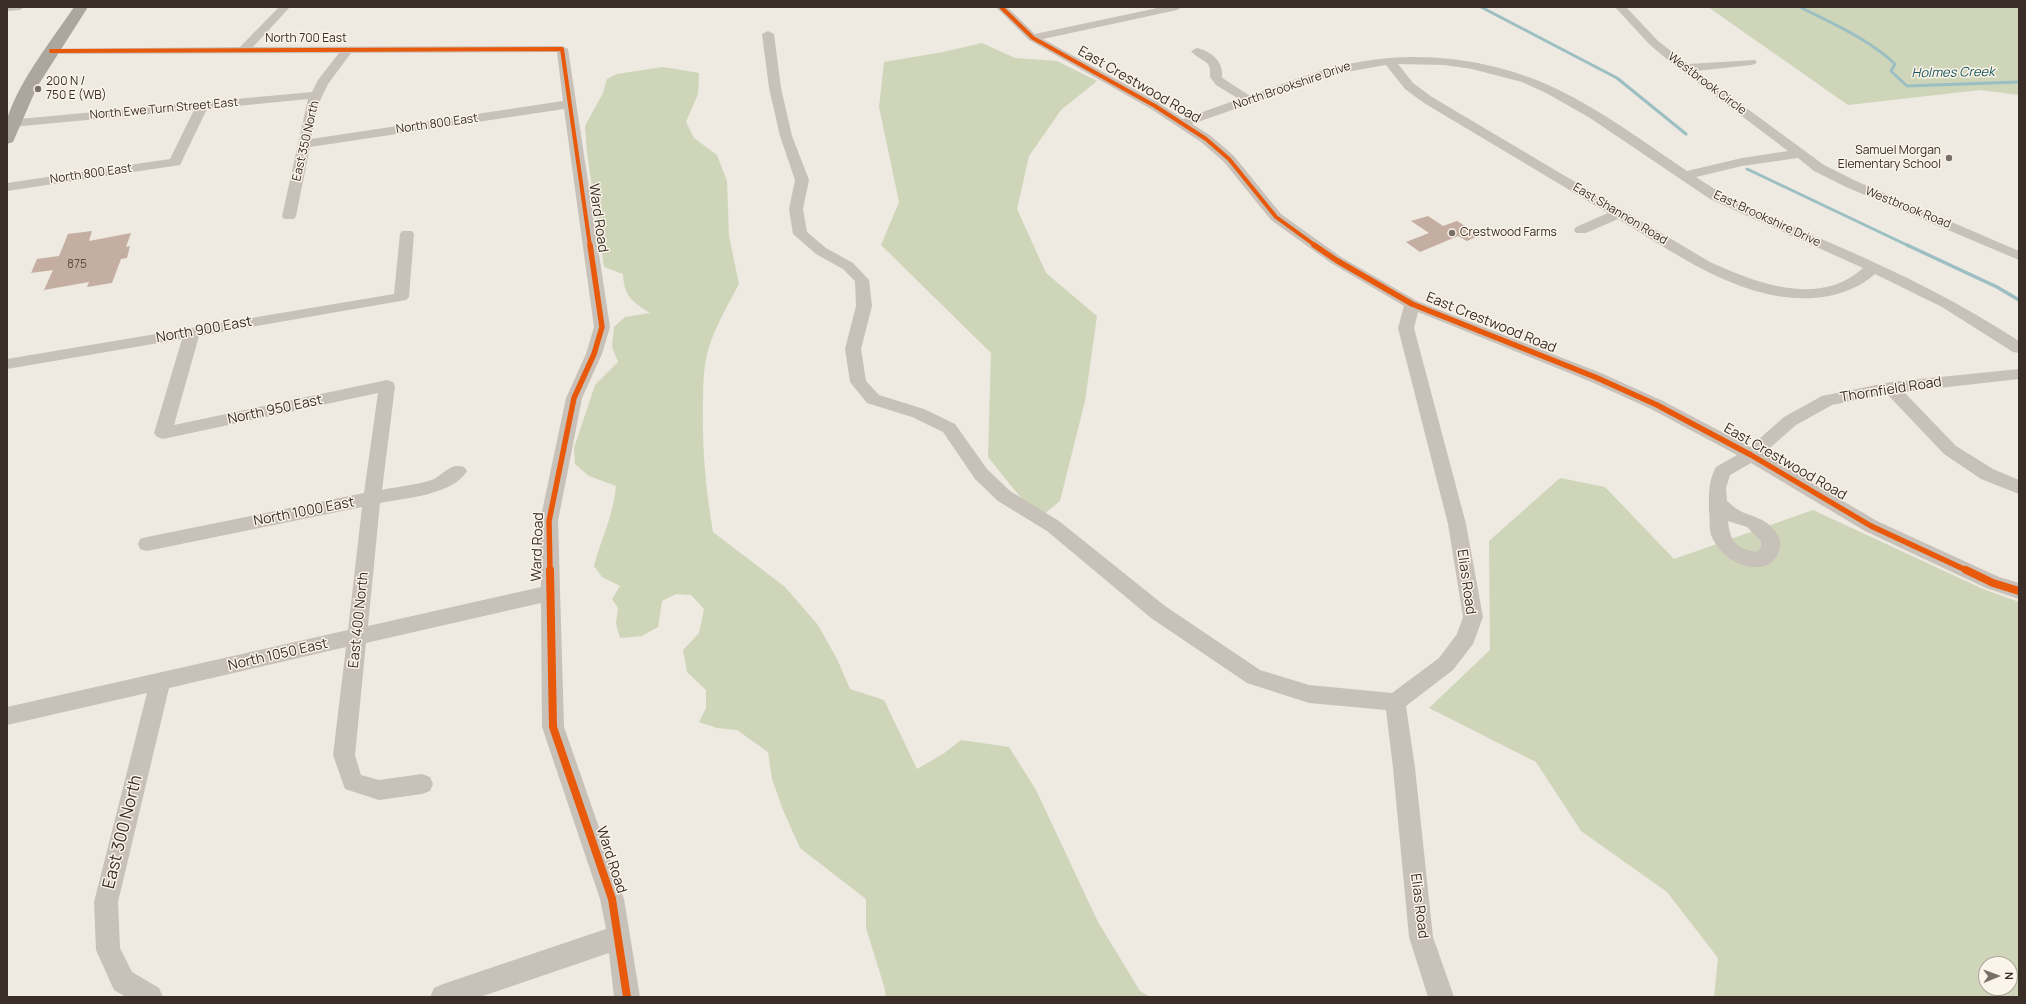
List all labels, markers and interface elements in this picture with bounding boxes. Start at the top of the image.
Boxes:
street label: North 700 East [265,32,347,46]
street label: East Crestwood Road [1075,43,1203,127]
street label: Westbrook Circle [1665,50,1749,118]
street label: North Brookshire Drive [1231,59,1353,113]
water label: Holmes Creek [1911,64,1995,82]
place label: 200 N / 750 E (WB) [46,75,107,103]
marker: 200 N / 750 E (WB) [33,84,43,94]
street label: North Ewe Turn Street East [89,95,239,123]
street label: East 350 North [290,99,322,183]
street label: North 800 East [395,111,479,137]
place label: Samuel Morgan Elementary School [1838,144,1941,172]
marker: Samuel Morgan Elementary School [1944,153,1954,163]
street label: North 800 East [49,161,133,187]
street label: East Shannon Road [1570,180,1670,248]
street label: Ward Road [585,182,611,254]
street label: Westbrook Road [1863,184,1953,232]
street label: East Brookshire Drive [1711,188,1823,250]
place label: Crestwood Farms [1460,226,1557,240]
marker: Crestwood Farms [1447,228,1457,238]
house number: 875 [67,258,87,272]
street label: East Crestwood Road [1423,289,1559,357]
street label: North 900 East [155,313,253,347]
street label: Thornfield Road [1839,374,1943,406]
street label: North 950 East [226,392,324,428]
street label: East Crestwood Road [1721,420,1849,504]
street label: North 1000 East [252,494,356,530]
street label: Ward Road [528,512,548,582]
street label: Elias Road [1453,548,1479,616]
street label: East 400 North [346,571,372,669]
street label: North 1050 East [227,635,329,675]
street label: East 300 North [99,773,147,891]
street label: Ward Road [592,824,630,896]
street label: Elias Road [1407,872,1431,940]
north arrow [1978,956,2018,996]
text: N [2002,972,2017,980]

